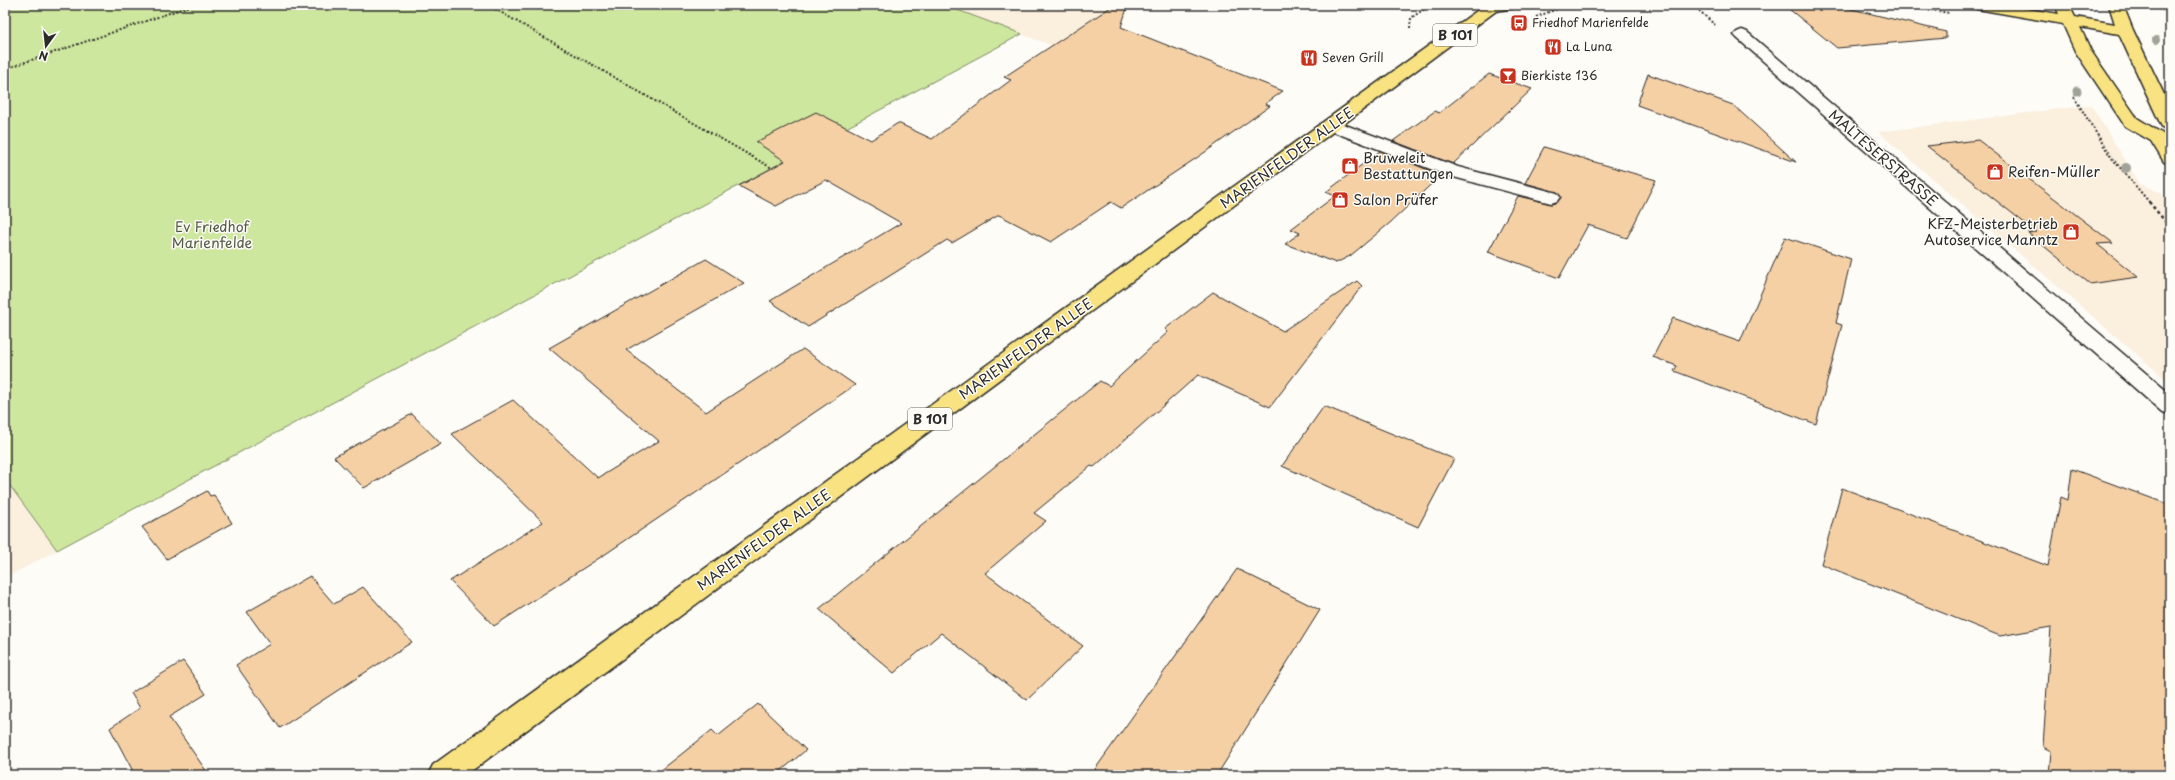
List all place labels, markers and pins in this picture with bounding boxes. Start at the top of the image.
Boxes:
bus stop icon: Friedhof Marienfelde [1509,13,1529,33]
place label: Friedhof Marienfelde [1532,13,1649,31]
restaurant icon: La Luna [1543,37,1563,57]
place label: La Luna [1566,37,1613,55]
restaurant icon: Seven Grill [1299,48,1319,68]
place label: Seven Grill [1322,48,1384,66]
bar icon: Bierkiste 136 [1498,66,1518,86]
place label: Bierkiste 136 [1521,66,1597,84]
place label: Bruweleit Bestattungen [1363,147,1453,184]
shop icon: Bruweleit Bestattungen [1340,156,1360,176]
place label: Reifen-Müller [2008,161,2100,182]
shop icon: Reifen-Müller [1985,162,2005,182]
place label: Salon Prüfer [1353,189,1439,210]
shop icon: Salon Prüfer [1330,190,1350,210]
place label: KFZ-Meisterbetrieb Autoservice Manntz [1924,213,2058,250]
shop icon: KFZ-Meisterbetrieb Autoservice Manntz [2061,222,2081,242]

